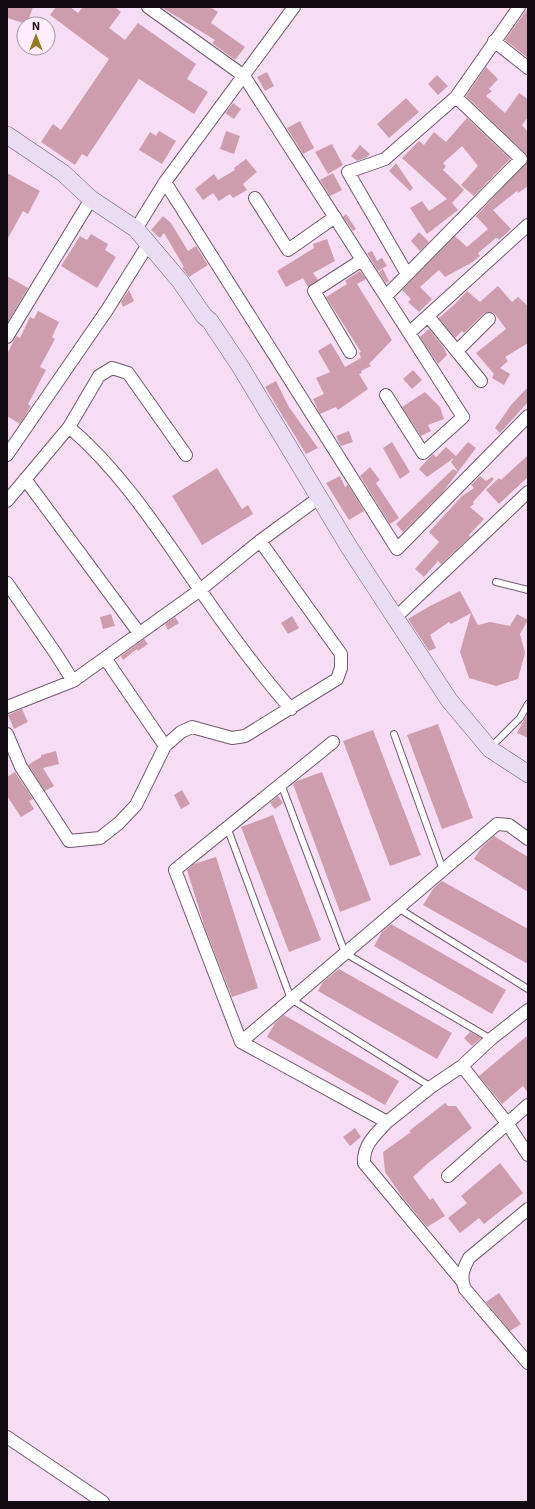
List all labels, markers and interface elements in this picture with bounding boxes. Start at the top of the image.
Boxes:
north arrow [16,16,56,56]
text: N [32,19,40,32]

